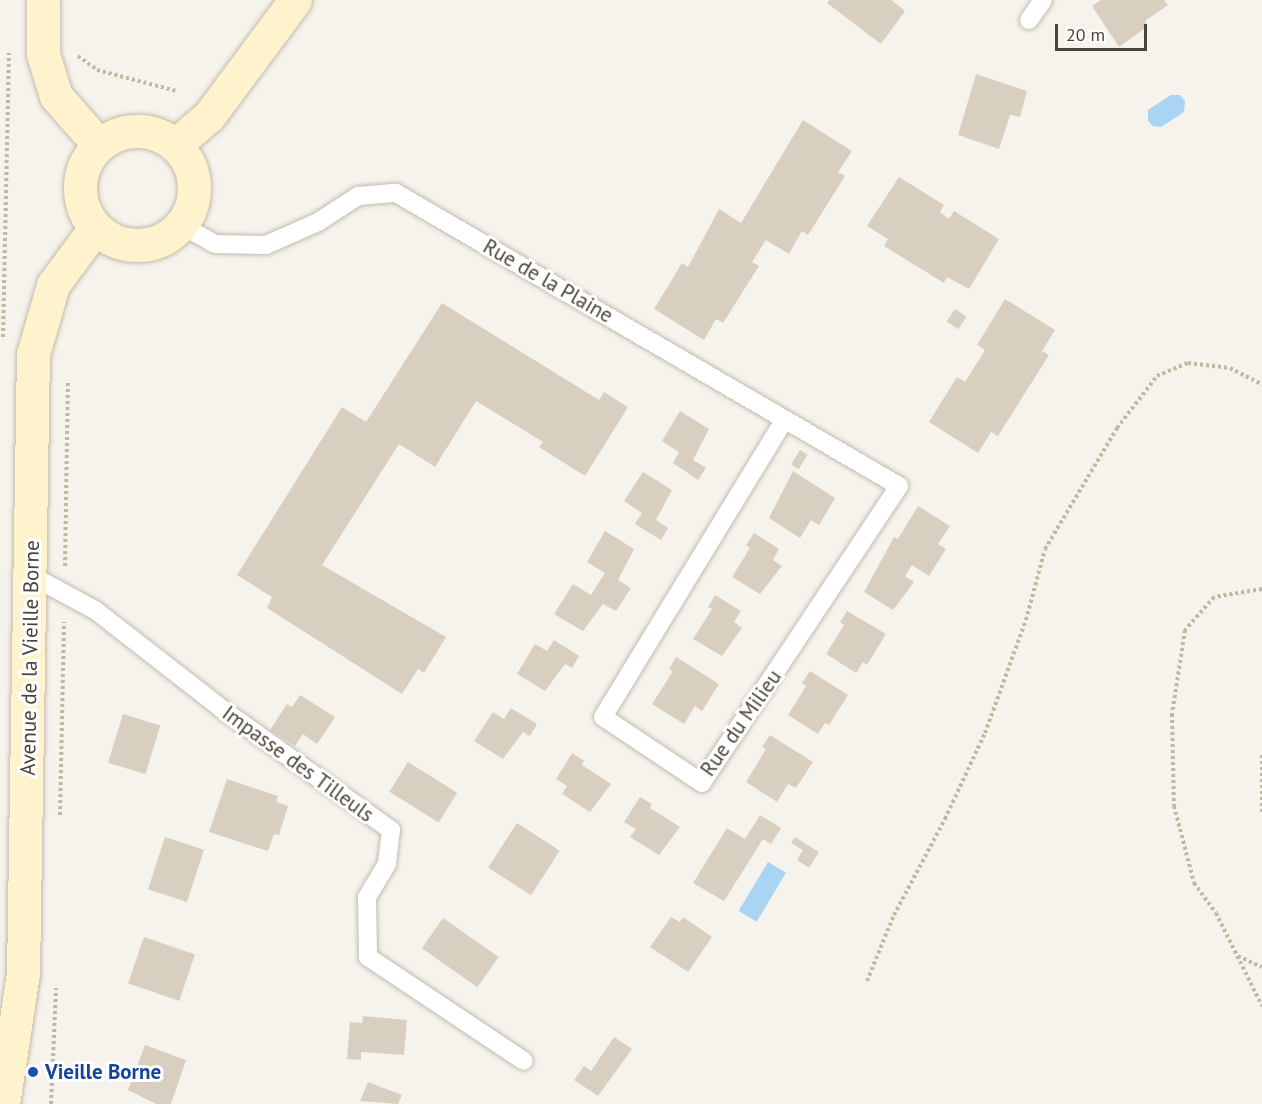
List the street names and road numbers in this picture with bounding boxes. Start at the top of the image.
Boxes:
street label: Rue de la Plaine [479,234,617,328]
street label: Avenue de la Vieille Borne [15,540,45,776]
street label: Rue du Milieu [695,665,787,781]
street label: Impasse des Tilleuls [217,700,379,828]

